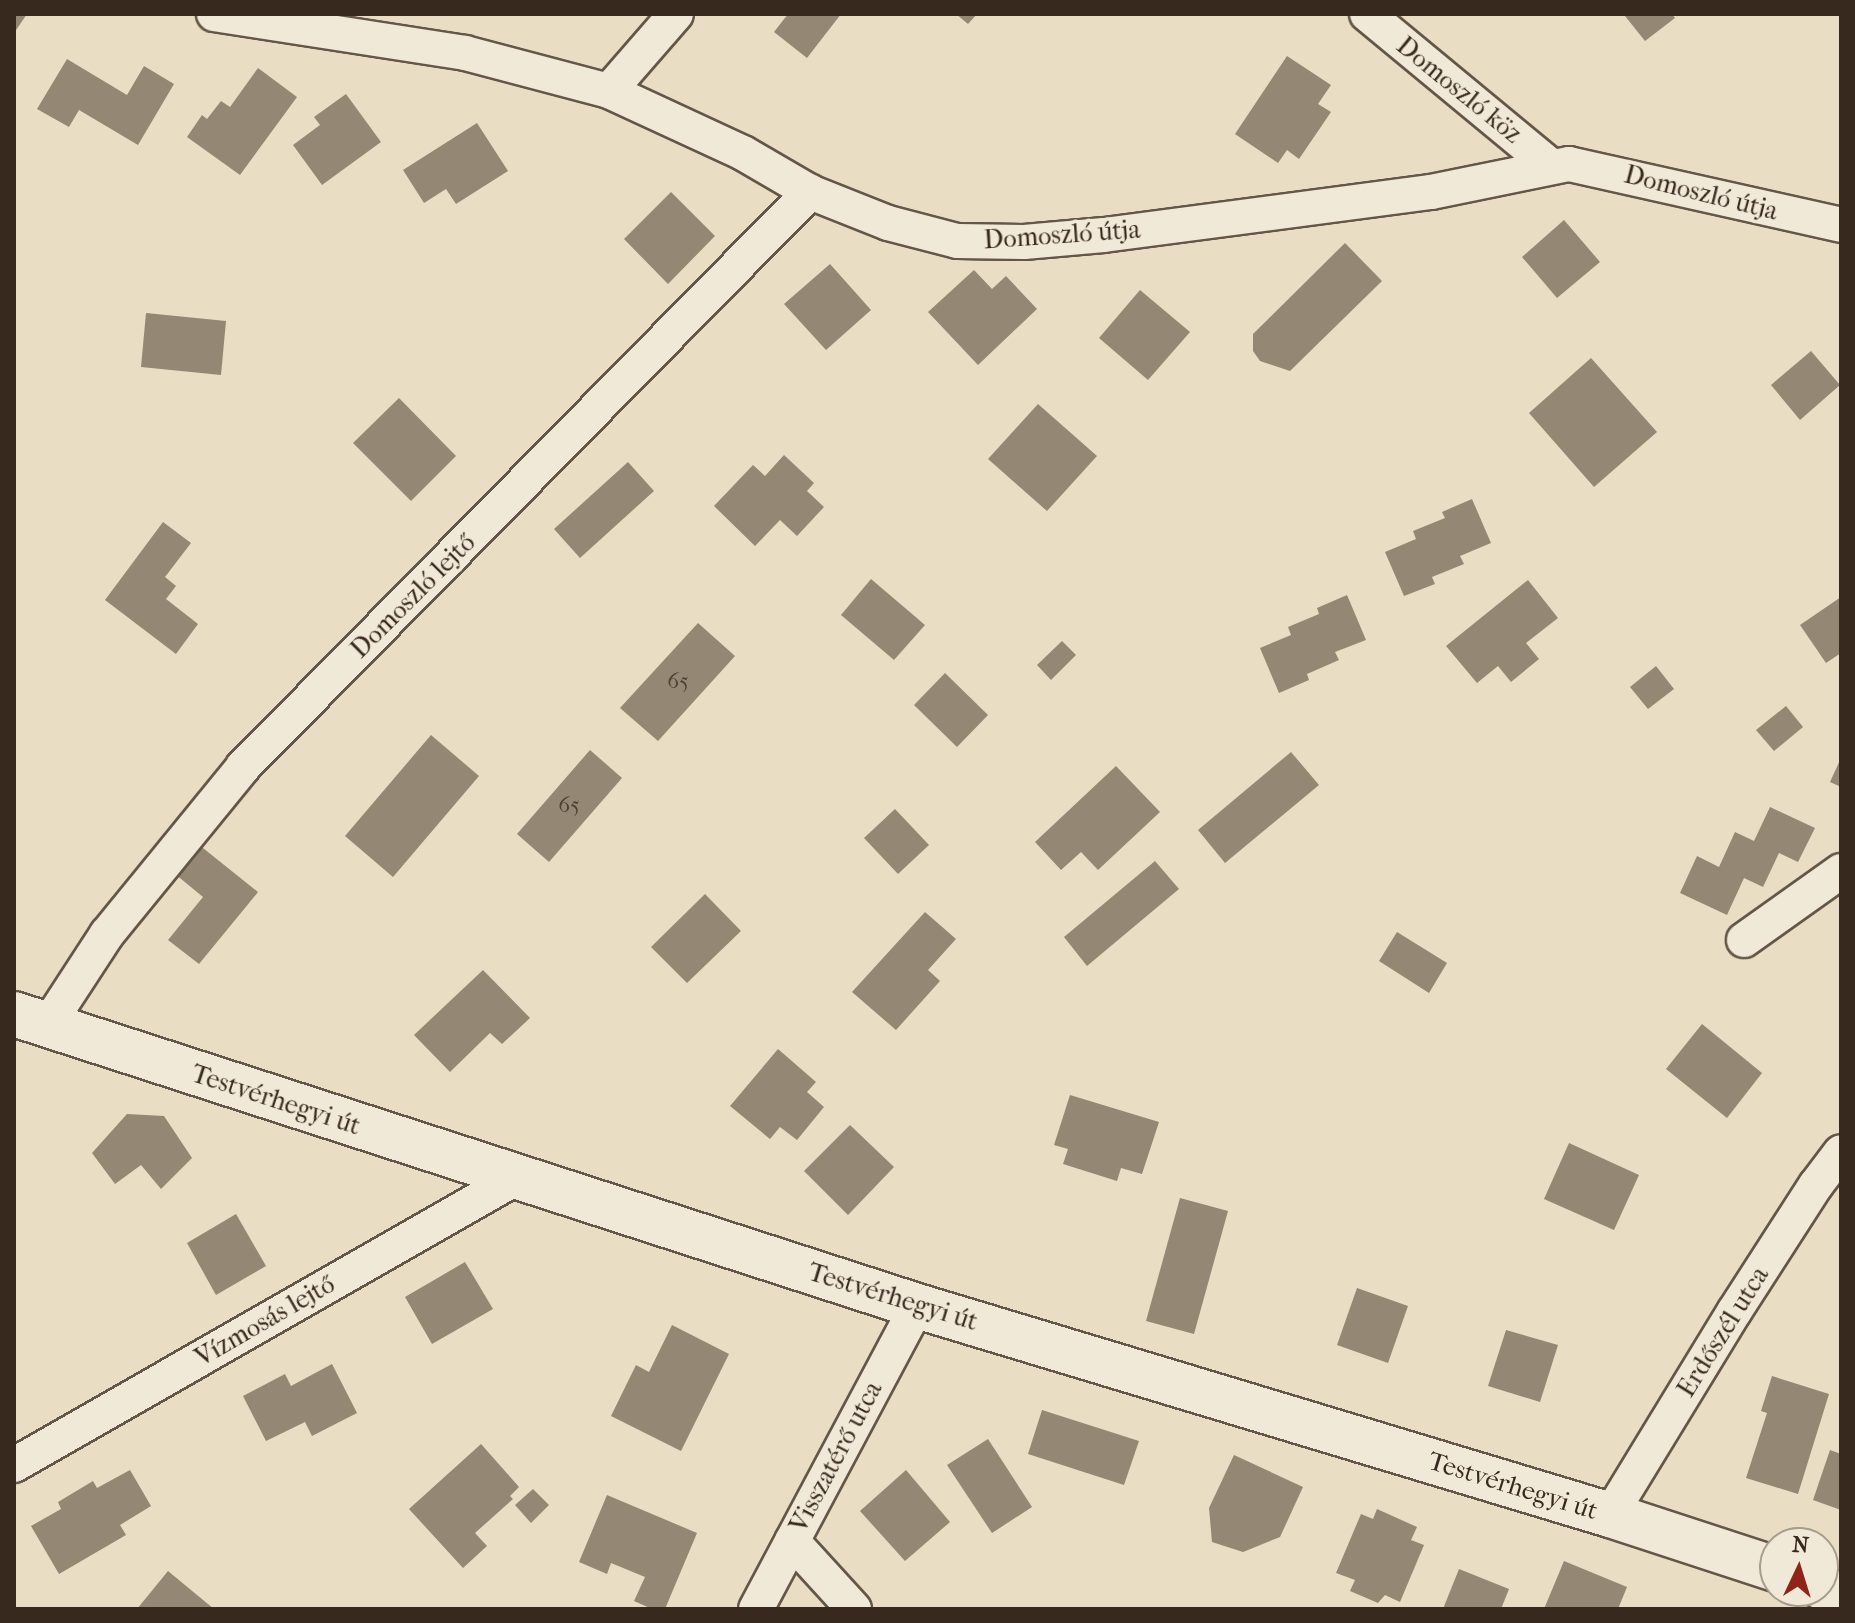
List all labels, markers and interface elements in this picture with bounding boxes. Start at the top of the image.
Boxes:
street label: Domoszló köz [1390,30,1528,150]
street label: Domoszló útja [1621,159,1781,227]
street label: Domoszló útja [983,214,1141,256]
street label: Domoszló lejtő [344,527,482,665]
house number: 65 [667,669,689,695]
house number: 65 [558,793,580,819]
street label: Testvérhegyi út [188,1058,364,1142]
street label: Testvérhegyi út [804,1256,982,1338]
street label: Erdőszél utca [1671,1261,1775,1403]
street label: Vízmosás lejtő [190,1268,340,1374]
street label: Visszatérő utca [783,1376,889,1538]
street label: Testvérhegyi út [1424,1445,1602,1527]
north arrow [1759,1527,1839,1607]
text: N [1791,1532,1810,1559]

